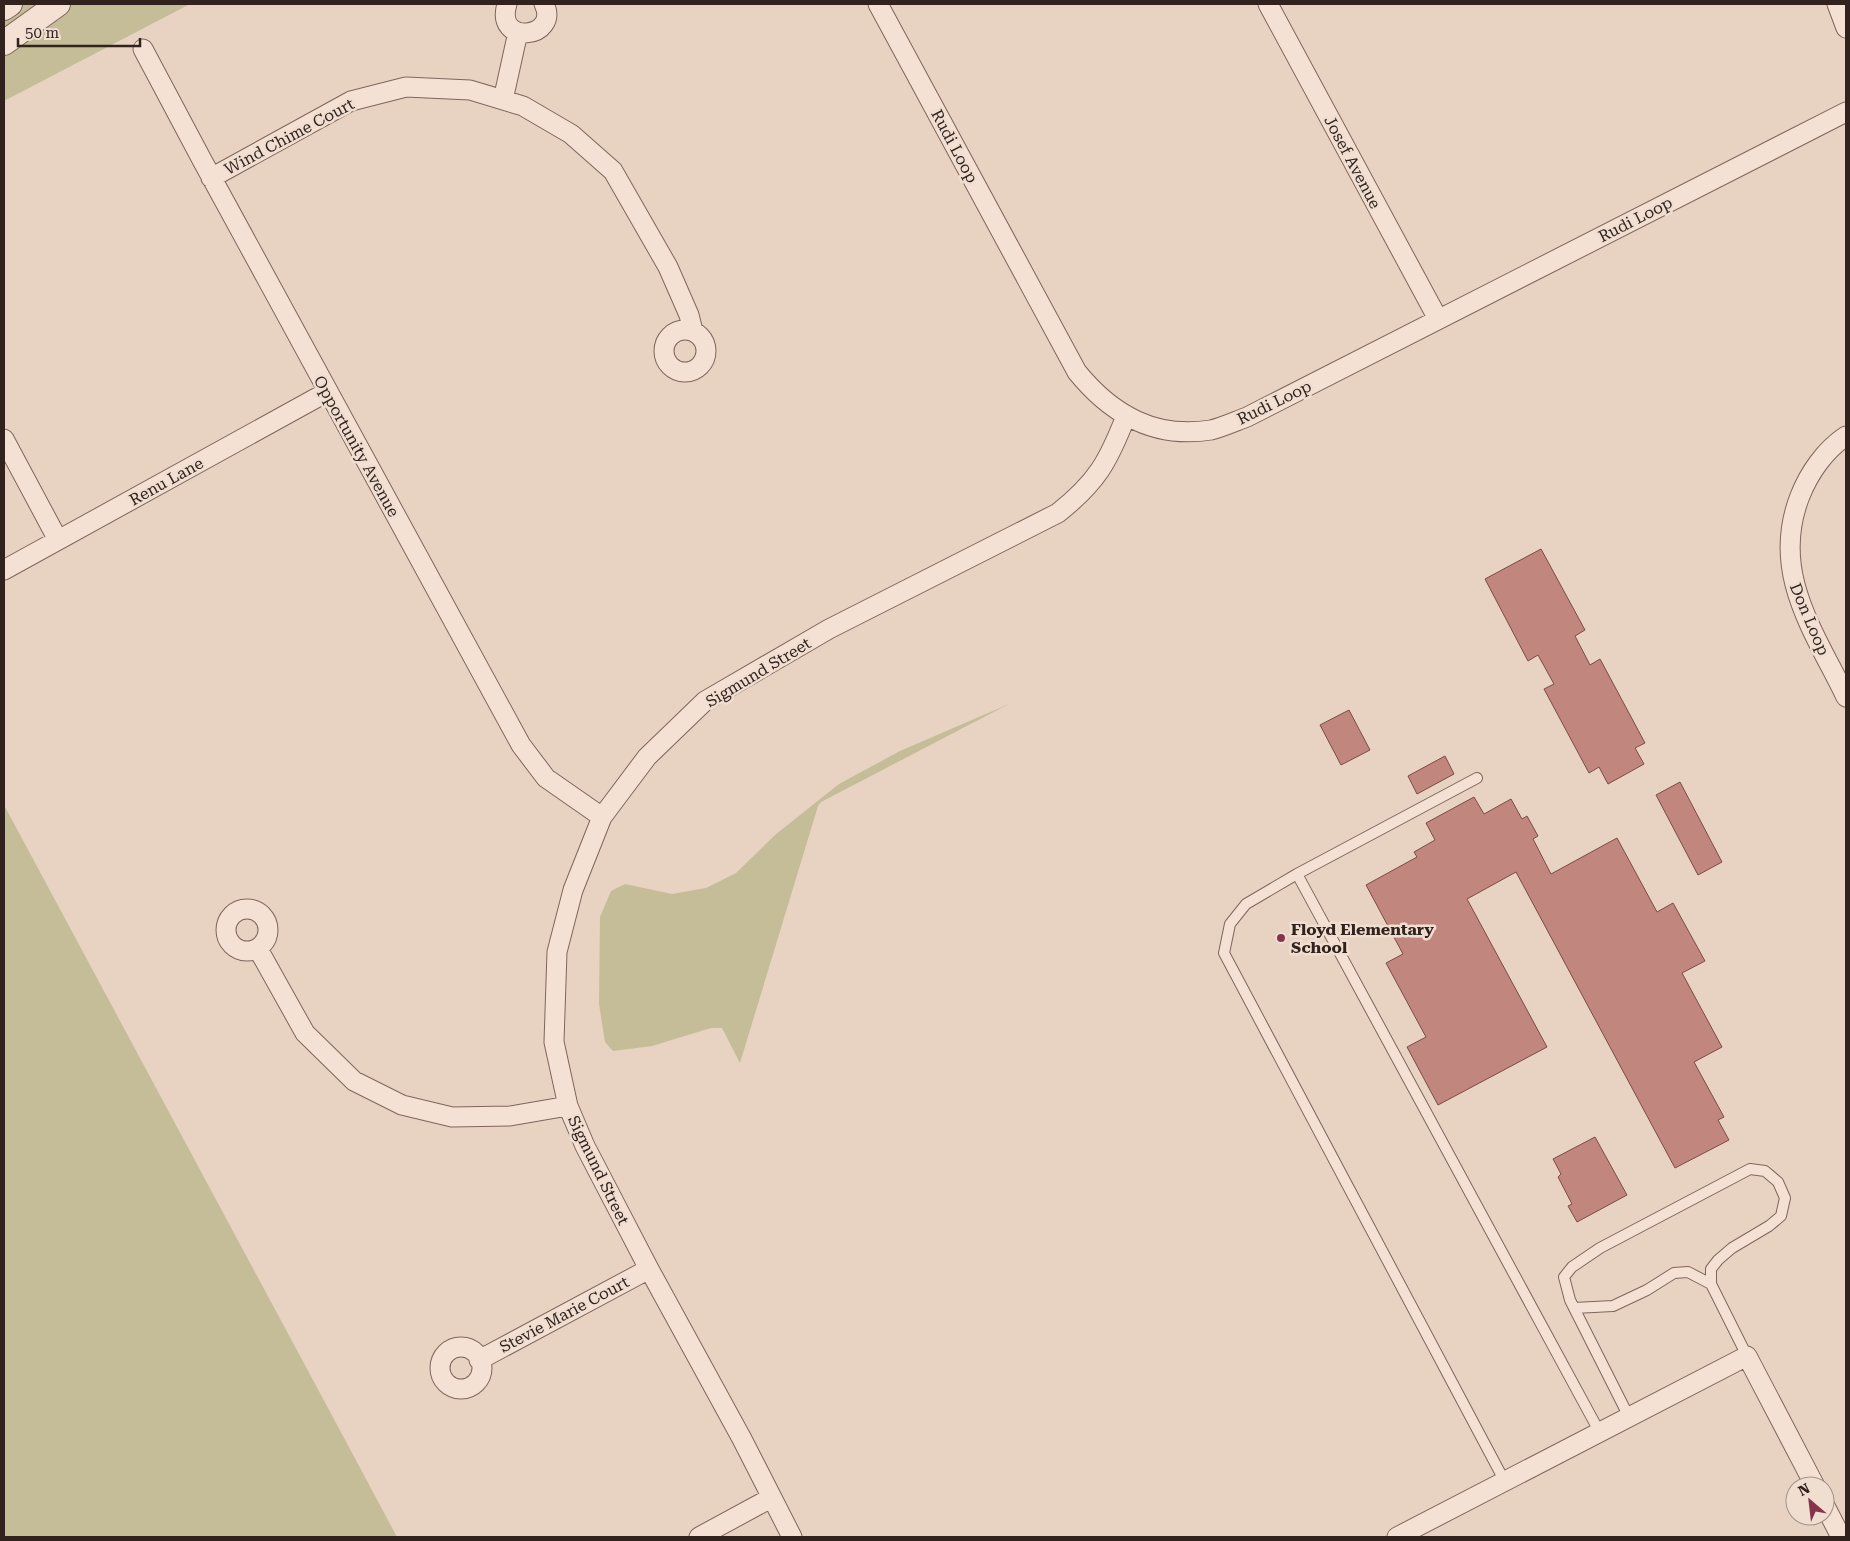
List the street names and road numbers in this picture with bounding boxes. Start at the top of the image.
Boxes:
street label: Wind Chime Court [221,94,357,179]
street label: Rudi Loop [927,106,982,186]
street label: Josef Avenue [1320,113,1385,212]
street label: Rudi Loop [1595,193,1675,246]
street label: Opportunity Avenue [310,372,403,520]
street label: Rudi Loop [1234,376,1314,429]
street label: Renu Lane [126,453,207,510]
street label: Don Loop [1786,580,1833,658]
street label: Sigmund Street [702,634,814,711]
street label: Sigmund Street [564,1113,633,1228]
street label: Stevie Marie Court [496,1272,632,1357]

